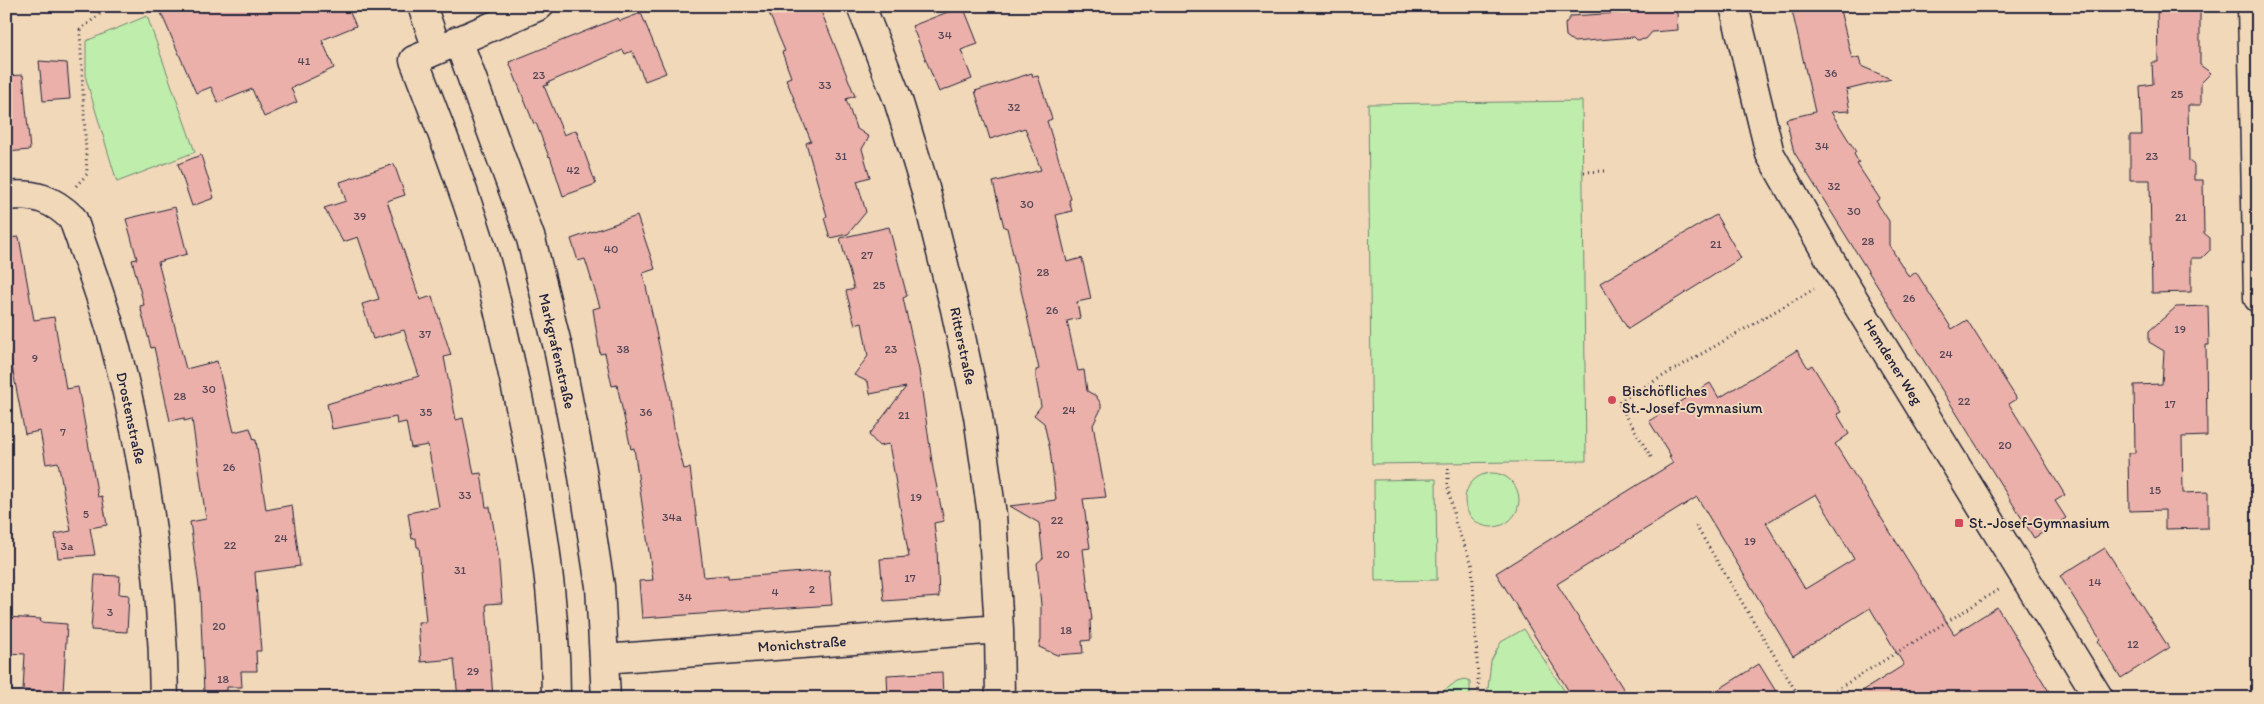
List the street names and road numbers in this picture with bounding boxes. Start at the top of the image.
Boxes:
street label: Markgrafenstraße [535,291,579,411]
street label: Ritterstraße [946,305,980,387]
street label: Hemdener Weg [1860,316,1927,408]
street label: Drostenstraße [112,370,150,466]
street label: Monichstraße [757,632,847,656]

